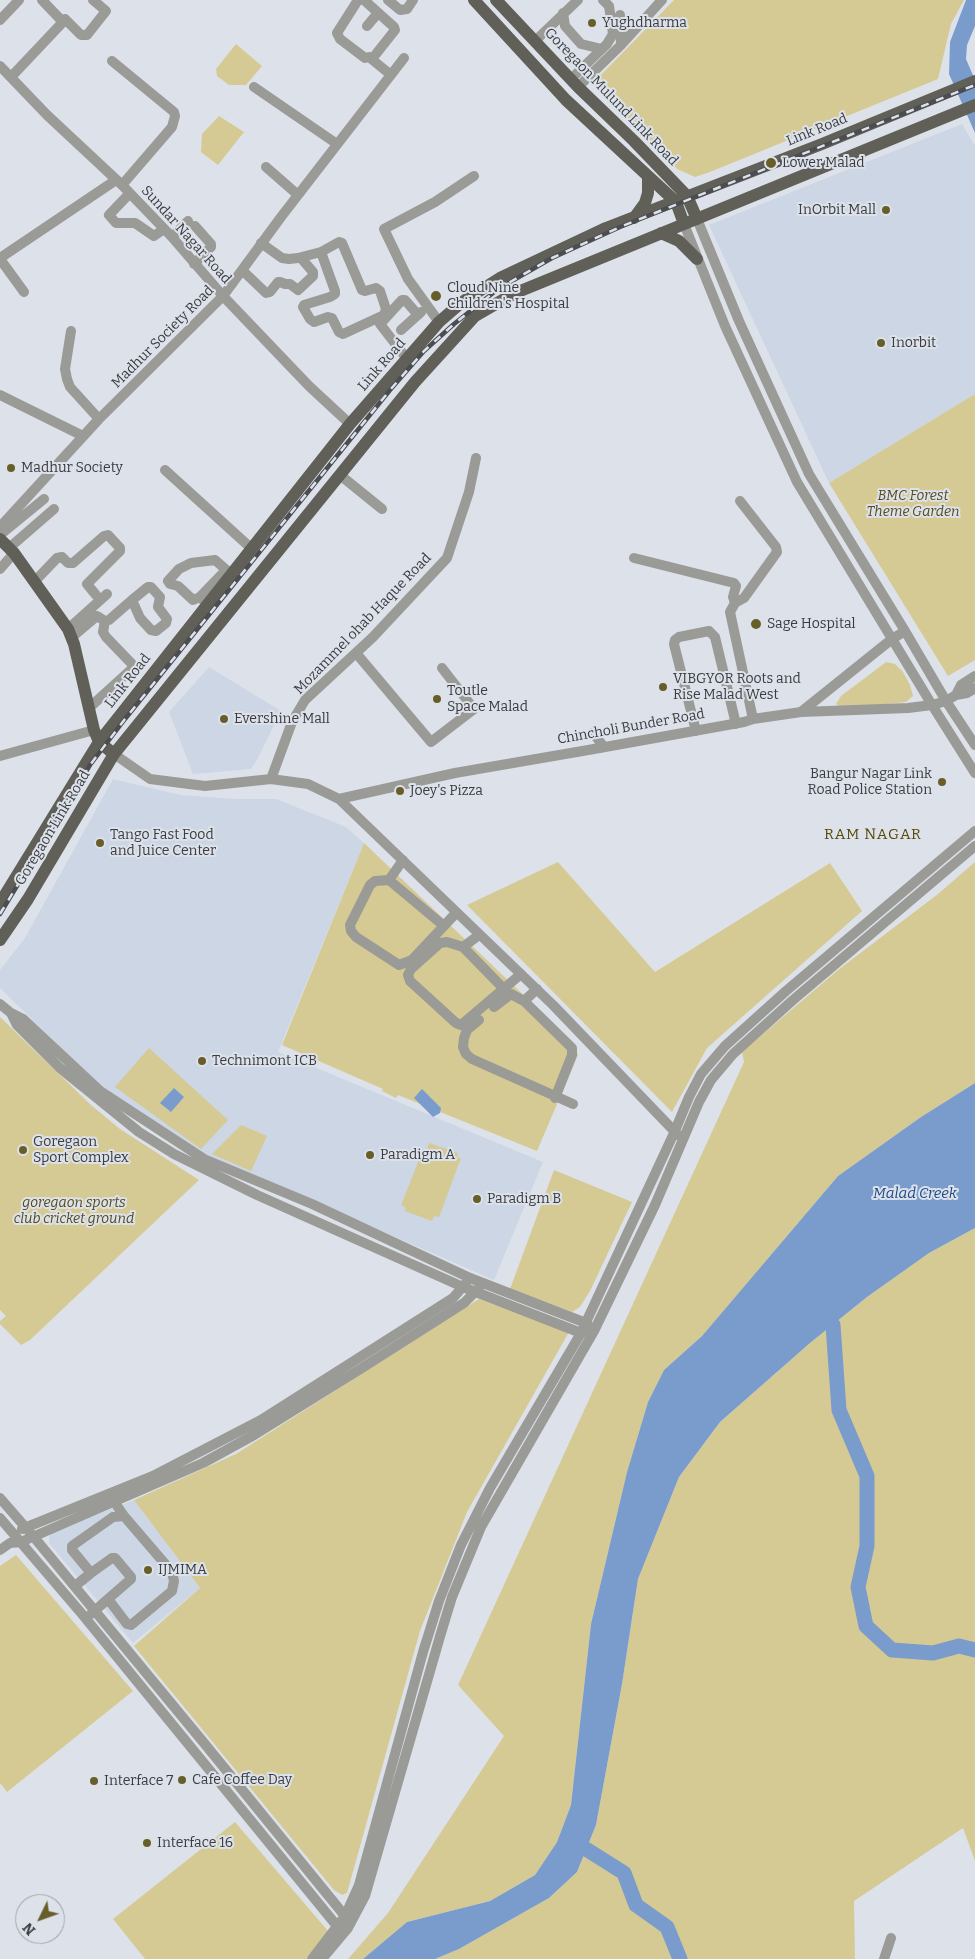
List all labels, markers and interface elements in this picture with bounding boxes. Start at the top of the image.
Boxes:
place label: Yughdharma [602,15,687,31]
marker: Yughdharma [586,17,598,29]
street label: Goregaon Mulund Link Road [541,25,681,169]
street label: Link Road [784,110,850,150]
place label: Lower Malad [782,155,865,171]
marker: Lower Malad [764,156,778,170]
street label: Sundar Nagar Road [138,182,234,288]
place label: InOrbit Mall [798,202,876,218]
marker: InOrbit Mall [880,204,892,216]
place label: Cloud Nine Children's Hospital [447,280,569,312]
street label: Madhur Society Road [108,282,218,392]
marker: Cloud Nine Children's Hospital [429,289,443,303]
street label: Link Road [355,335,409,395]
place label: Inorbit [891,335,936,351]
marker: Inorbit [875,337,887,349]
place label: Madhur Society [21,460,123,476]
marker: Madhur Society [5,462,17,474]
park label: BMC Forest Theme Garden [867,488,959,520]
street label: Mozammel ohab Haque Road [291,550,435,698]
place label: Sage Hospital [767,616,856,632]
marker: Sage Hospital [749,617,763,631]
street label: Link Road [102,651,154,711]
place label: VIBGYOR Roots and Rise Malad West [673,671,801,704]
marker: VIBGYOR Roots and Rise Malad West [657,681,669,693]
place label: Toutle Space Malad [447,683,528,716]
marker: Toutle Space Malad [431,693,443,705]
street label: Chincholi Bunder Road [556,706,706,748]
place label: Evershine Mall [234,711,330,727]
marker: Evershine Mall [218,713,230,725]
place label: Bangur Nagar Link Road Police Station [808,766,932,799]
street label: Goregaon Link Road [12,767,94,889]
marker: Bangur Nagar Link Road Police Station [936,776,948,788]
place label: Joey's Pizza [410,783,483,799]
marker: Joey's Pizza [394,785,406,797]
district label: RAM NAGAR [823,826,923,844]
place label: Tango Fast Food and Juice Center [110,827,216,860]
marker: Tango Fast Food and Juice Center [94,837,106,849]
place label: Technimont ICB [212,1053,317,1069]
marker: Technimont ICB [196,1055,208,1067]
place label: Goregaon Sport Complex [33,1134,129,1166]
marker: Goregaon Sport Complex [17,1144,29,1156]
place label: Paradigm A [380,1147,455,1163]
marker: Paradigm A [364,1149,376,1161]
water label: Malad Creek [873,1185,957,1203]
place label: Paradigm B [487,1191,561,1207]
marker: Paradigm B [471,1193,483,1205]
park label: goregaon sports club cricket ground [14,1195,134,1228]
place label: IJMIMA [158,1562,207,1578]
marker: IJMIMA [142,1564,154,1576]
place label: Cafe Coffee Day [192,1772,292,1788]
place label: Interface 7 [104,1773,173,1789]
marker: Cafe Coffee Day [176,1774,188,1786]
marker: Interface 7 [88,1775,100,1787]
place label: Interface 16 [157,1835,233,1851]
marker: Interface 16 [141,1837,153,1849]
north arrow [15,1894,65,1944]
text: N [19,1919,39,1938]

